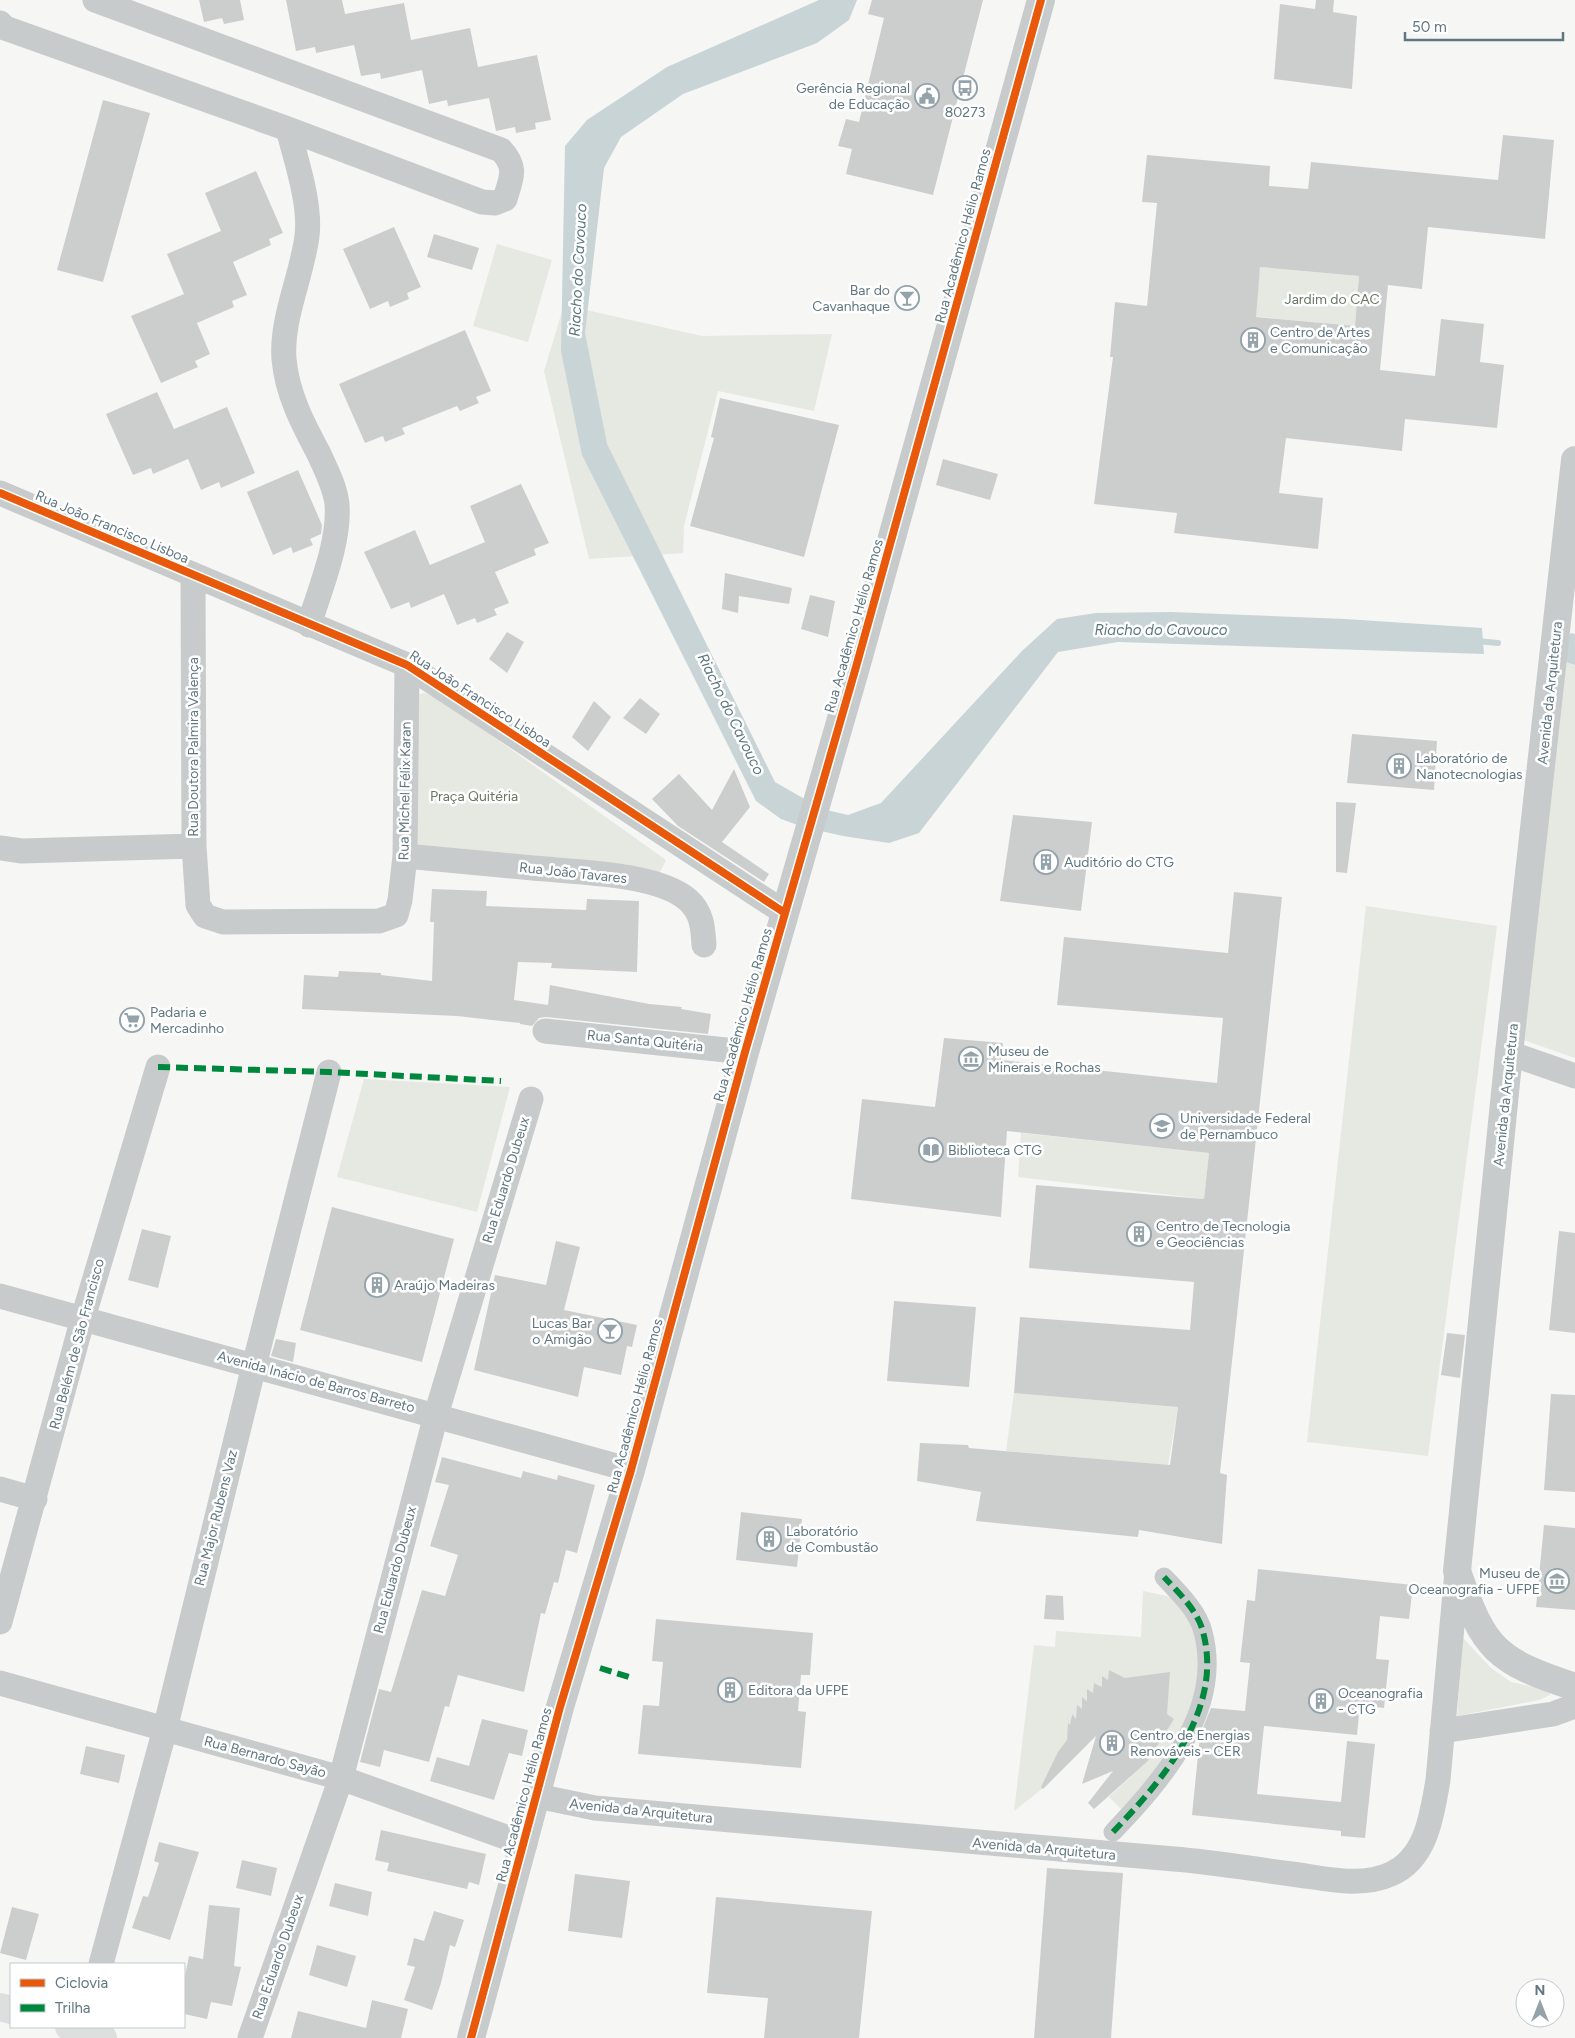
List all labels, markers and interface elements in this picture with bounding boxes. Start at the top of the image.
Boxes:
scale bar [1405,10,1562,42]
text: 50 m [1412,18,1447,36]
bus stop icon: 80273 [952,75,978,101]
place label: Gerência Regional de Educação [796,80,910,113]
public building icon: Gerência Regional de Educação [914,83,940,109]
place label: 80273 [945,104,985,121]
street label: Rua Acadêmico Hélio Ramos [931,147,995,325]
water label: Riacho do Cavouco [566,203,590,337]
place label: Bar do Cavanhaque [812,282,890,315]
bar icon: Bar do Cavanhaque [894,285,920,311]
park label: Jardim do CAC [1284,291,1380,308]
place label: Centro de Artes e Comunicação [1270,324,1370,357]
building icon: Centro de Artes e Comunicação [1240,327,1266,353]
street label: Rua João Francisco Lisboa [33,487,191,567]
street label: Rua Acadêmico Hélio Ramos [821,537,887,715]
water label: Riacho do Cavouco [1094,621,1228,639]
street label: Avenida da Arquitetura [1534,621,1566,765]
street label: Rua João Francisco Lisboa [406,647,554,751]
water label: Riacho do Cavouco [694,650,768,778]
street label: Rua Doutora Palmira Valença [185,657,202,837]
street label: Rua Michel Félix Karan [395,721,415,860]
place label: Laboratório de Nanotecnologias [1416,750,1523,783]
building icon: Laboratório de Nanotecnologias [1386,753,1412,779]
park label: Praça Quitéria [430,788,518,805]
building icon: Auditório do CTG [1033,849,1059,875]
place label: Auditório do CTG [1064,854,1174,871]
street label: Rua João Tavares [518,859,628,887]
street label: Rua Acadêmico Hélio Ramos [710,926,776,1104]
place label: Padaria e Mercadinho [150,1004,224,1037]
supermarket icon: Padaria e Mercadinho [119,1007,145,1033]
street label: Avenida da Arquitetura [1490,1023,1522,1167]
street label: Rua Santa Quitéria [586,1026,704,1056]
place label: Museu de Minerais e Rochas [988,1043,1101,1076]
museum icon: Museu de Minerais e Rochas [958,1046,984,1072]
place label: Universidade Federal de Pernambuco [1180,1110,1311,1143]
school or university icon: Universidade Federal de Pernambuco [1149,1113,1175,1139]
street label: Rua Eduardo Dubeux [479,1115,533,1245]
library icon: Biblioteca CTG [918,1137,944,1163]
place label: Biblioteca CTG [948,1142,1042,1159]
place label: Centro de Tecnologia e Geociências [1156,1218,1290,1251]
building icon: Centro de Tecnologia e Geociências [1126,1221,1152,1247]
street label: Rua Belém de São Francisco [46,1257,108,1431]
building icon: Araújo Madeiras [364,1272,390,1298]
place label: Araújo Madeiras [394,1277,495,1294]
place label: Lucas Bar o Amigão [532,1315,592,1348]
street label: Rua Acadêmico Hélio Ramos [603,1317,667,1495]
bar icon: Lucas Bar o Amigão [597,1318,623,1344]
street label: Avenida Inácio de Barros Barreto [215,1347,417,1417]
street label: Rua Major Rubens Vaz [191,1448,241,1588]
street label: Rua Eduardo Dubeux [370,1504,420,1635]
place label: Laboratório de Combustão [786,1523,878,1556]
building icon: Laboratório de Combustão [756,1526,782,1552]
place label: Museu de Oceanografia - UFPE [1409,1565,1540,1598]
museum icon: Museu de Oceanografia - UFPE [1544,1568,1570,1594]
building icon: Editora da UFPE [717,1677,743,1703]
place label: Editora da UFPE [748,1682,849,1699]
place label: Oceanografia - CTG [1338,1685,1423,1718]
building icon: Oceanografia - CTG [1308,1688,1334,1714]
street label: Rua Acadêmico Hélio Ramos [492,1706,556,1884]
place label: Centro de Energias Renováveis - CER [1130,1727,1250,1760]
building icon: Centro de Energias Renováveis - CER [1099,1730,1125,1756]
street label: Rua Bernardo Sayão [202,1733,328,1781]
street label: Avenida da Arquitetura [569,1795,713,1827]
street label: Avenida da Arquitetura [972,1834,1116,1864]
street label: Rua Eduardo Dubeux [249,1892,307,2022]
legend [10,1963,185,2028]
text: Ciclovia [55,1974,108,1992]
north arrow [1515,1978,1565,2028]
text: N [1535,1982,1545,1999]
text: Trilha [55,1999,90,2017]

